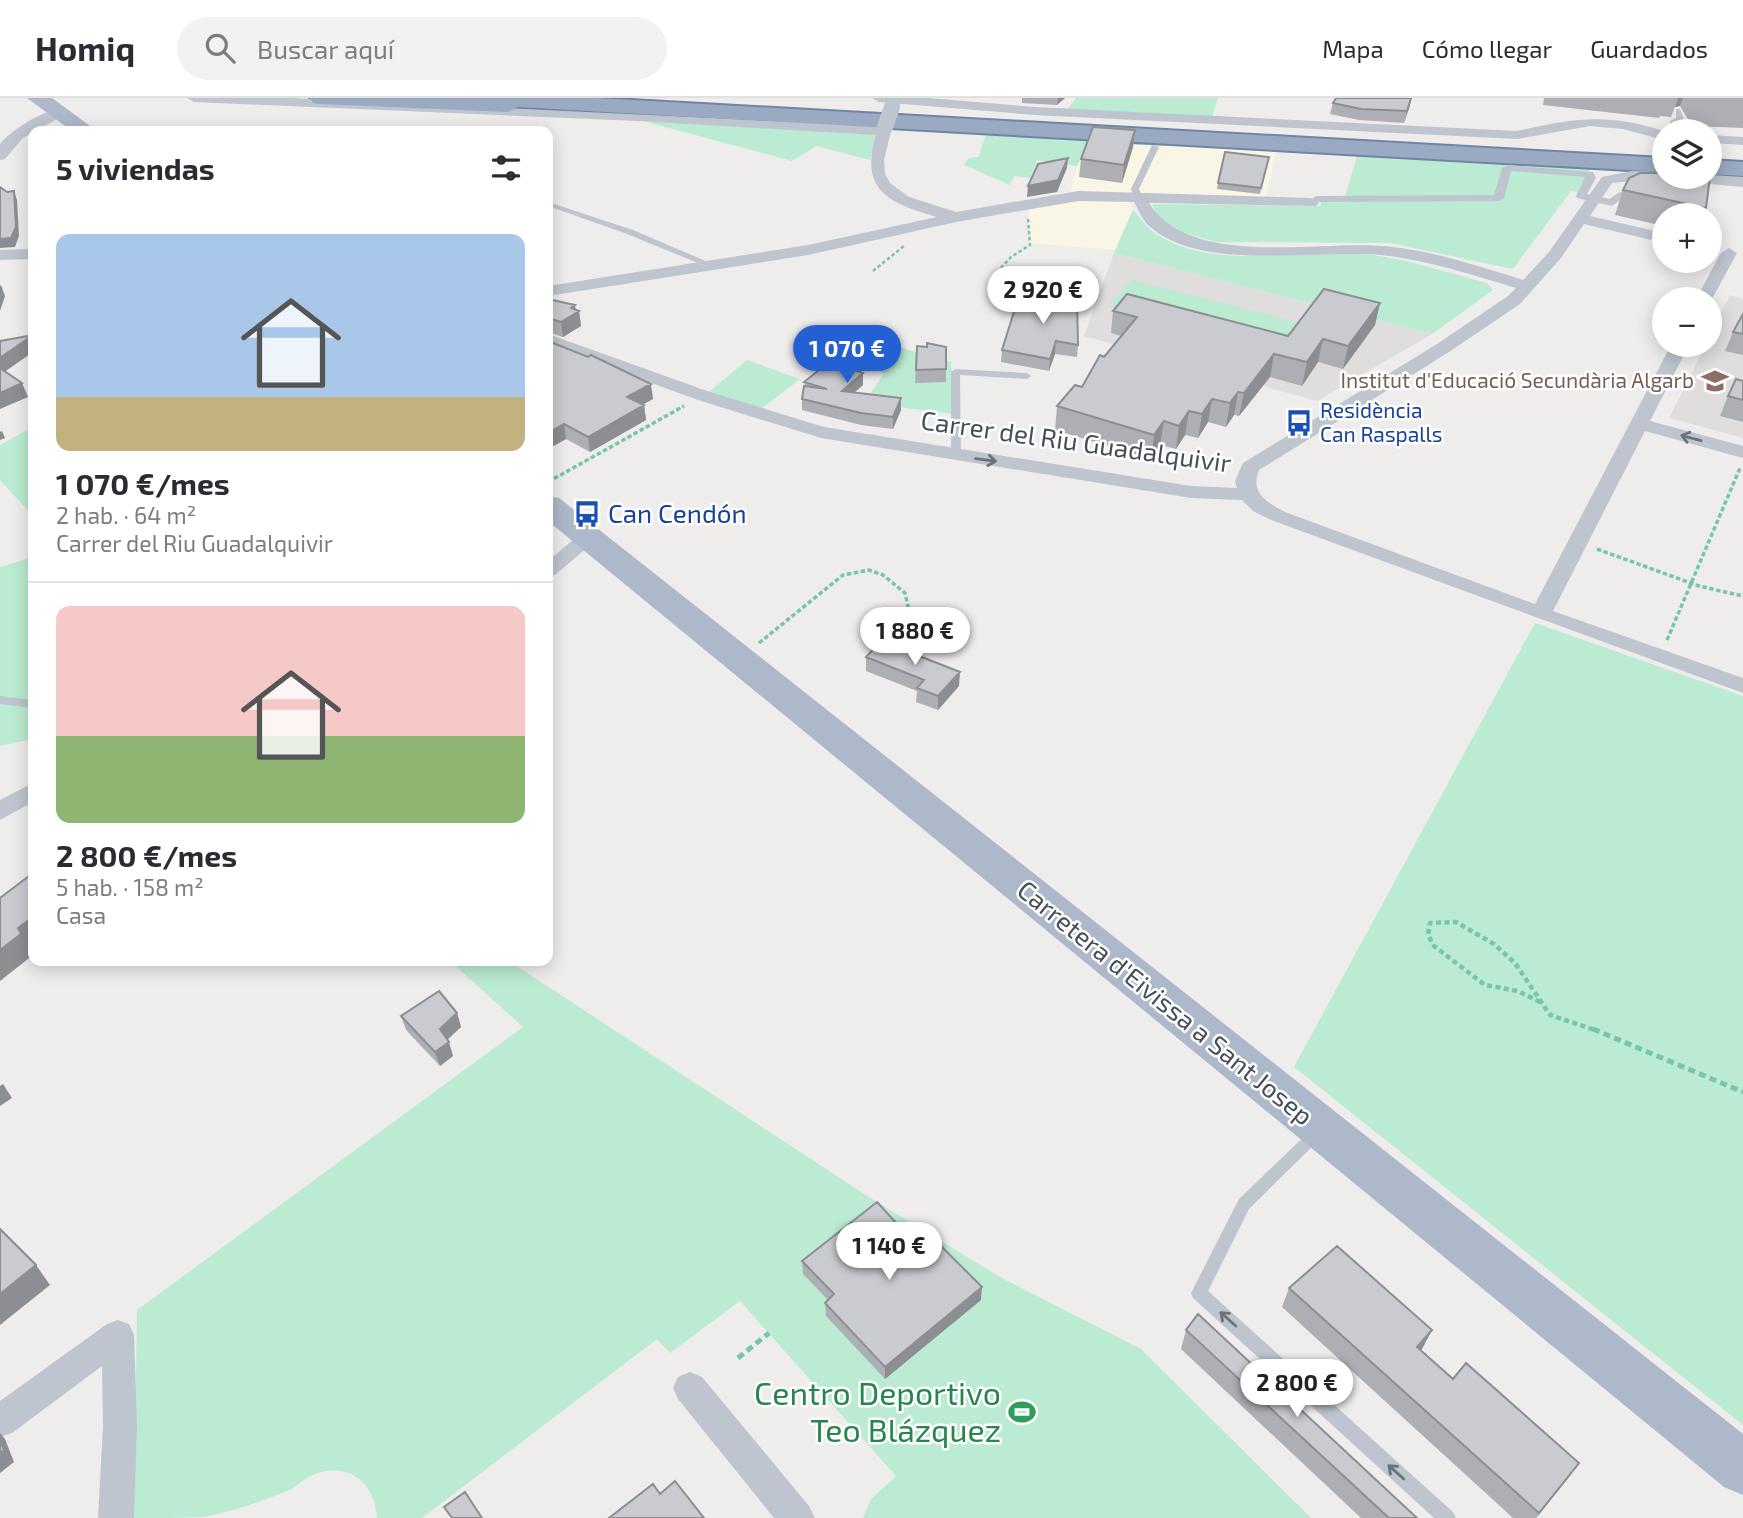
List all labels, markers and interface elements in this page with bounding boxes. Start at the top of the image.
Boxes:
search box [177,17,667,80]
text: Homiq [35,28,135,68]
icon: search [201,29,239,67]
text: Buscar aquí [257,33,394,64]
text: Mapa [1322,34,1384,63]
text: Cómo llegar [1422,34,1552,63]
text: Guardados [1590,34,1708,63]
map controls [1652,119,1722,357]
button: layers [1652,119,1722,189]
icon: filters [487,149,525,187]
text: 5 viviendas [56,150,215,186]
button: + [1652,203,1722,273]
pin: 2 920 € [978,266,1108,326]
text: 2 920 € [1003,275,1083,303]
icon: home [228,280,354,406]
button: − [1652,287,1722,357]
pin: 1 070 € [782,326,912,385]
text: 1 070 € [809,334,885,362]
school or university icon: Institut d'Educació Secundària Algarb [1700,366,1730,396]
place label: Institut d'Educació Secundària Algarb [1340,367,1694,392]
place label: Residència Can Raspalls [1320,397,1442,446]
street label: Carrer del Riu Guadalquivir [919,403,1233,478]
bus stop icon: Residència Can Raspalls [1284,408,1314,438]
one-way arrow [1680,431,1703,444]
one-way arrow [974,453,996,466]
text: 1 070 €/mes [56,465,230,501]
place label: Can Cendón [608,497,747,528]
bus stop icon: Can Cendón [572,499,602,529]
text: 2 hab. · 64 m² [56,501,196,529]
text: Carrer del Riu Guadalquivir [56,529,333,557]
pin: 1 880 € [850,608,980,667]
text: 1 880 € [876,616,954,644]
icon: home [228,652,354,778]
text: 2 800 €/mes [56,837,237,873]
text: 5 hab. · 158 m² [56,873,204,901]
street label: Carretera d'Eivissa a Sant Josep [1012,873,1320,1131]
text: Casa [56,901,106,929]
pin: 1 140 € [824,1222,954,1282]
text: 1 140 € [852,1231,926,1259]
one-way arrow [1219,1311,1237,1327]
pin: 2 800 € [1232,1360,1362,1419]
text: 2 800 € [1256,1368,1338,1396]
place label: Centro Deportivo Teo Blázquez [754,1373,1001,1448]
sports icon: Centro Deportivo Teo Blázquez [1007,1397,1037,1427]
one-way arrow [1388,1464,1406,1480]

